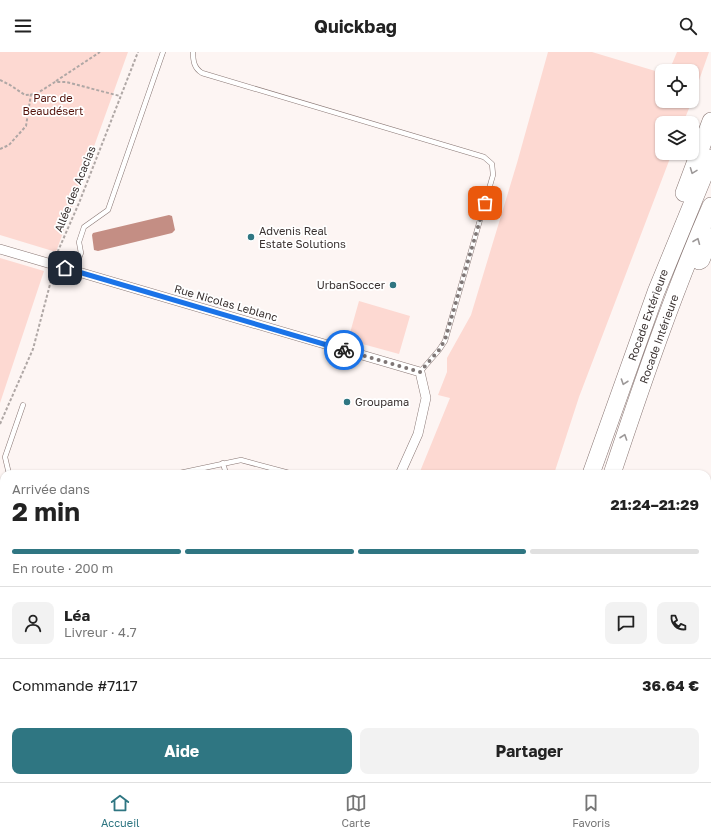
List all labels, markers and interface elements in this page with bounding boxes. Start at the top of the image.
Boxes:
icon: menu [12,15,34,37]
text: Quickbag [314,15,397,37]
icon: search [677,15,699,37]
map controls [655,64,699,160]
button: locate [655,64,699,108]
park label: Parc de Beaudésert [23,91,83,117]
button: layers [655,116,699,160]
street label: Allée des Acacias [51,144,98,234]
one-way arrow [689,167,697,174]
pin [468,186,502,220]
icon: bag [474,192,496,214]
place label: Advenis Real Estate Solutions [259,224,346,250]
marker: Advenis Real Estate Solutions [246,232,256,242]
one-way arrow [692,237,700,244]
pin [48,251,82,285]
icon: home [54,257,76,279]
street label: Rocade Extérieure [625,267,670,362]
place label: UrbanSoccer [317,278,386,291]
marker: UrbanSoccer [388,280,398,290]
street label: Rue Nicolas Leblanc [173,282,279,324]
street label: Rocade Intérieure [636,293,681,385]
courier [324,330,364,370]
icon: bike [333,339,355,361]
one-way arrow [620,378,629,385]
place label: Groupama [355,395,409,408]
marker: Groupama [342,397,352,407]
one-way arrow [619,434,628,441]
text: Arrivée dans [12,481,90,497]
text: 21:24–21:29 [610,495,699,513]
text: 2 min [12,496,80,527]
text: En route · 200 m [12,560,113,576]
button: person [12,602,54,644]
button: chat [605,602,647,644]
button: phone [657,602,699,644]
text: Léa [64,606,90,624]
text: Livreur · 4.7 [64,624,137,640]
text: Commande #7117 [12,676,138,694]
text: 36.64 € [642,676,699,694]
button: Aide [12,728,352,774]
button: Partager [360,728,699,774]
tab: Accueil [101,792,140,829]
tab: Carte [341,792,370,829]
tab: Favoris [572,792,610,829]

